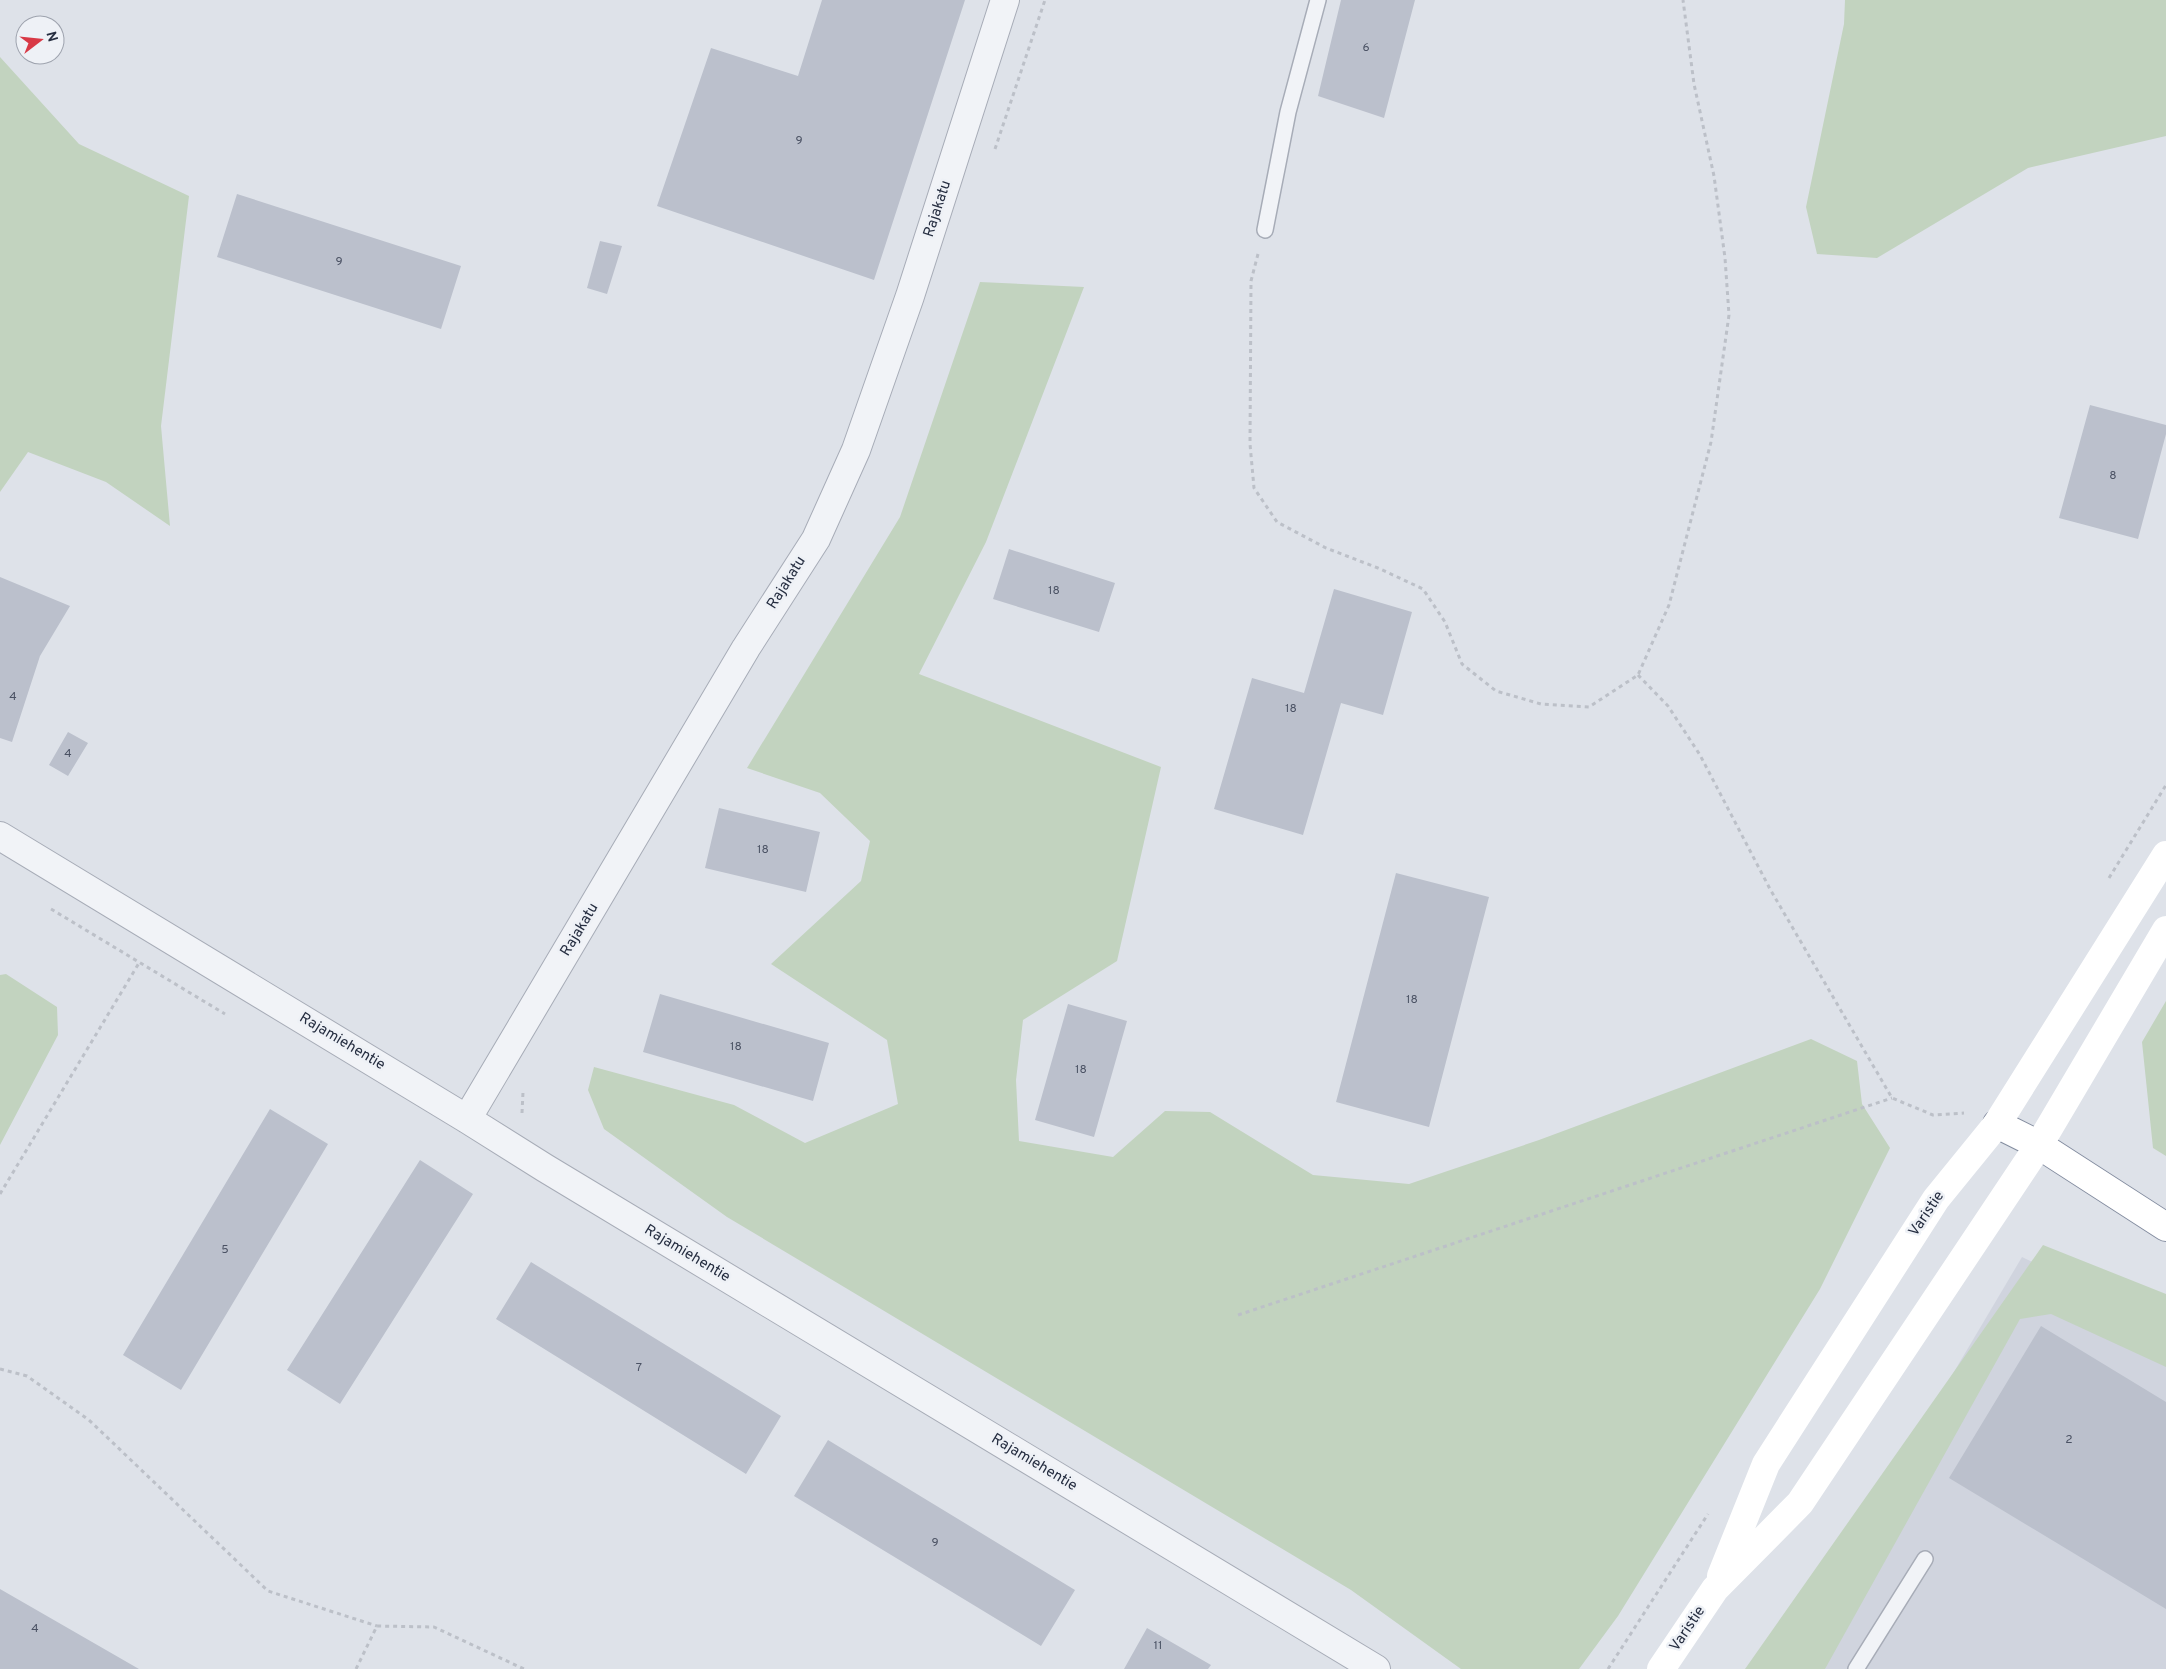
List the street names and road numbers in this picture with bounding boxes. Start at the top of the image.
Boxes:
street label: Rajakatu [920,178,956,240]
street label: Rajakatu [763,553,811,613]
street label: Rajakatu [557,900,603,960]
street label: Rajamiehentie [296,1009,388,1075]
street label: Varistie [1905,1188,1949,1240]
street label: Rajamiehentie [641,1221,733,1287]
street label: Rajamiehentie [988,1430,1080,1496]
street label: Varistie [1666,1603,1710,1655]

